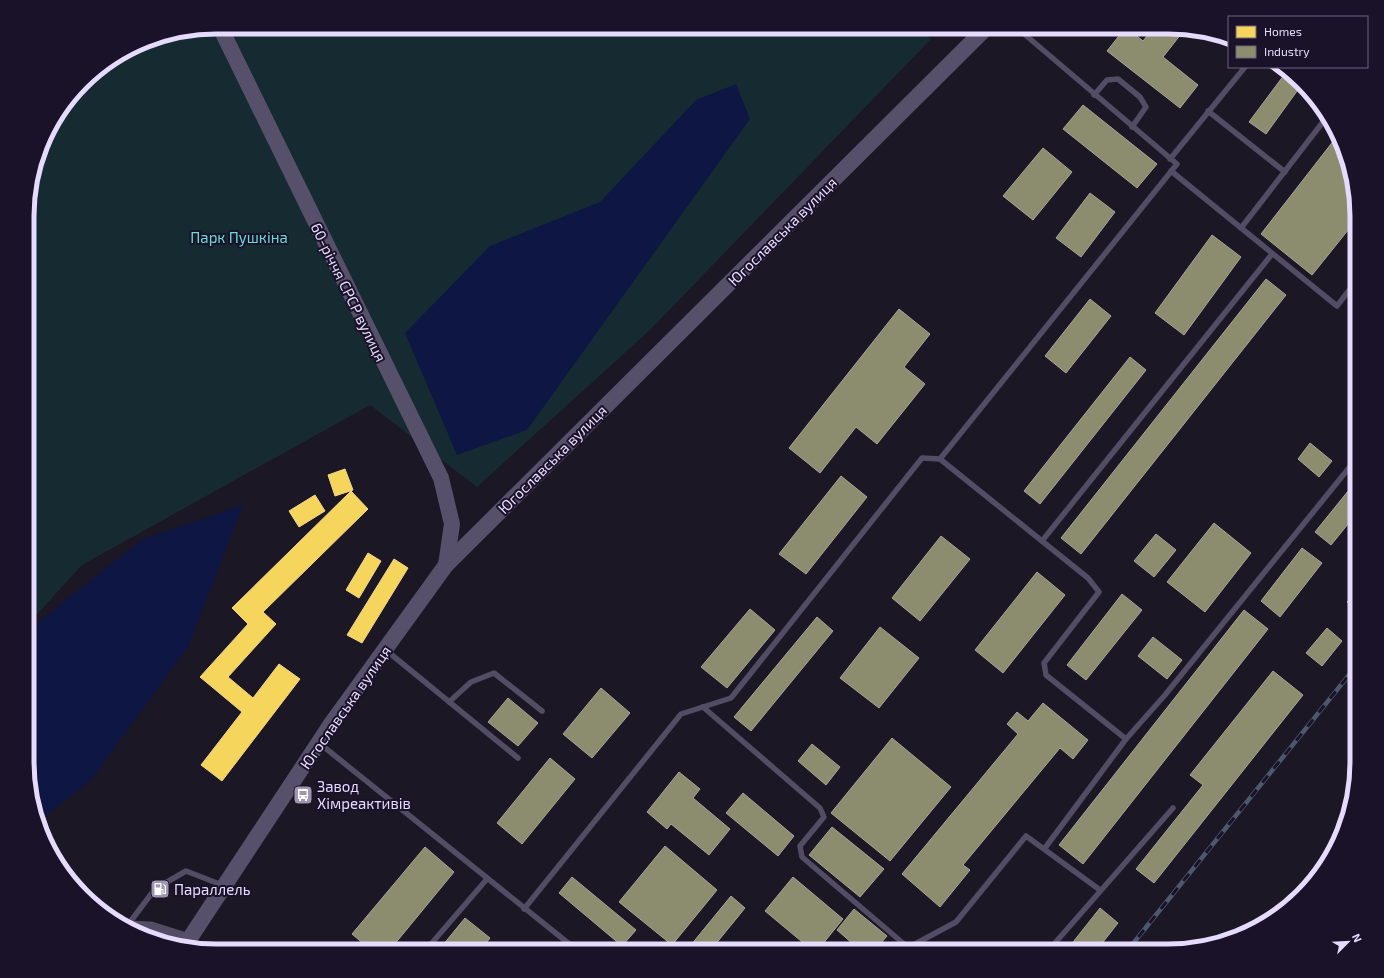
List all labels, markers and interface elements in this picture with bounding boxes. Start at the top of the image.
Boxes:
legend [1228,16,1368,68]
text: Homes [1264,24,1302,38]
text: Industry [1264,44,1310,58]
street label: Югославська вулиця [724,173,841,290]
street label: 60-річчя СРСР вулиця [307,220,391,365]
park label: Парк Пушкіна [190,228,288,247]
street label: Югославська вулиця [494,401,611,518]
street label: Югославська вулиця [296,642,395,773]
place label: Завод Хімреактивів [317,777,411,812]
bus stop icon: Завод Хімреактивів [292,784,314,806]
fuel station icon: Параллель [149,878,171,900]
place label: Параллель [174,880,251,898]
north arrow [1328,922,1368,962]
text: N [1350,931,1365,944]

